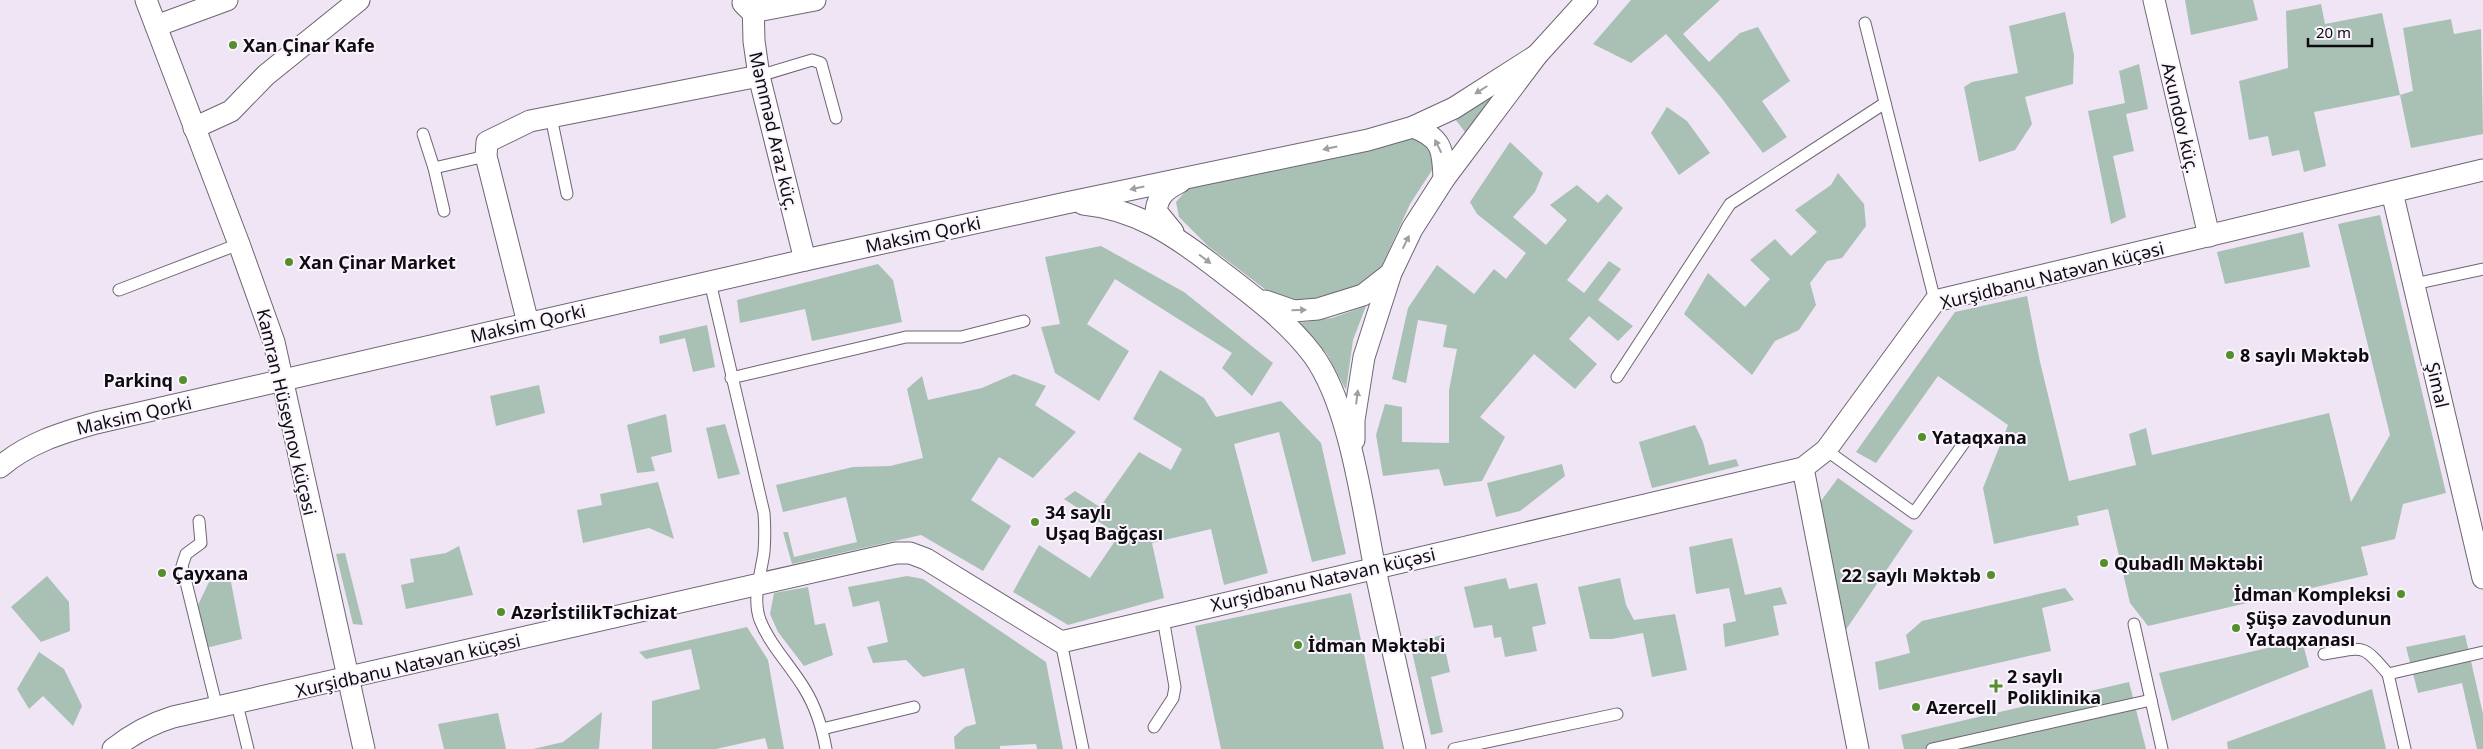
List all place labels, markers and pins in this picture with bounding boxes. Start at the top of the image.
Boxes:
place label: Xan Çinar Kafe [243,33,375,57]
marker: Xan Çinar Kafe [227,39,239,51]
place label: Xan Çinar Market [299,250,456,274]
marker: Xan Çinar Market [283,256,295,268]
place label: 8 saylı Məktəb [2240,343,2369,367]
marker: 8 saylı Məktəb [2224,349,2236,361]
place label: Parkinq [103,368,173,392]
marker: Parkinq [177,374,189,386]
place label: Yataqxana [1932,425,2027,449]
marker: Yataqxana [1916,431,1928,443]
place label: 34 saylı Uşaq Bağçası [1045,500,1163,545]
marker: 34 saylı Uşaq Bağçası [1029,516,1041,528]
place label: Qubadlı Məktəbi [2114,551,2263,575]
marker: Qubadlı Məktəbi [2098,557,2110,569]
place label: Çayxana [172,561,248,585]
place label: 22 saylı Məktəb [1841,563,1981,587]
marker: Çayxana [156,567,168,579]
marker: 22 saylı Məktəb [1985,569,1997,581]
place label: İdman Kompleksi [2234,582,2391,606]
marker: İdman Kompleksi [2395,588,2407,600]
place label: AzərİstilikTəchizat [511,600,677,624]
marker: AzərİstilikTəchizat [495,606,507,618]
place label: Şüşə zavodunun Yataqxanası [2246,606,2391,651]
marker: Şüşə zavodunun Yataqxanası [2230,622,2242,634]
place label: İdman Məktəbi [1308,633,1445,657]
marker: İdman Məktəbi [1292,639,1304,651]
place label: 2 saylı Poliklinika [2007,664,2101,709]
marker: 2 saylı Poliklinika [1989,679,2003,693]
place label: Azercell [1926,695,1997,719]
marker: Azercell [1910,701,1922,713]

